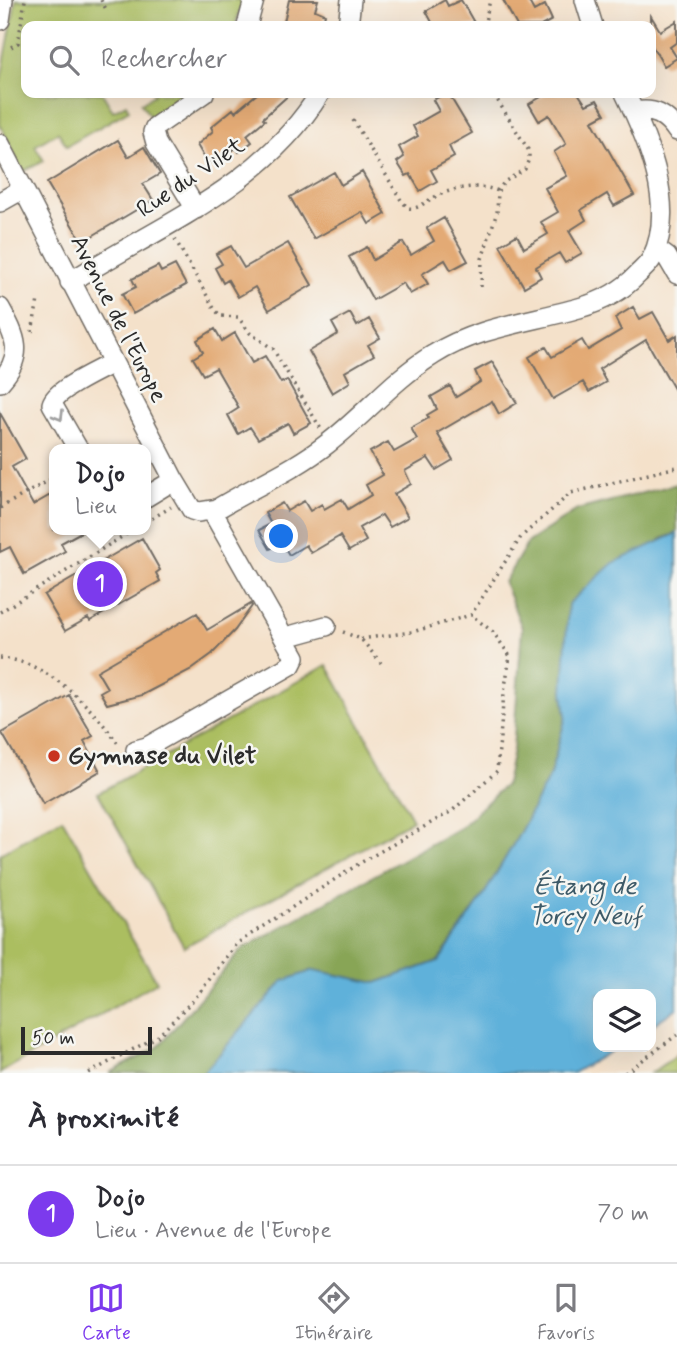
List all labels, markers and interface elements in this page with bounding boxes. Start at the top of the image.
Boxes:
search box [21,21,656,98]
icon: search [45,41,83,79]
text: Rechercher [101,43,227,77]
street label: Rue du Vilet [131,130,251,226]
street label: Avenue de l'Europe [62,230,174,408]
one-way arrow [51,408,64,421]
popup [49,444,151,535]
text: Dojo [75,458,125,492]
text: Lieu [75,492,118,522]
your location [264,519,298,553]
pin: 1 [77,558,123,610]
place label: Gymnase du Vilet [68,741,257,772]
marker: Gymnase du Vilet [46,748,62,764]
water label: Étang de Torcy Neuf [529,869,644,934]
map controls [593,989,656,1052]
button: layers [593,989,656,1052]
scale bar [21,1024,152,1056]
text: 50 m [32,1026,75,1051]
text: À proximité [28,1099,179,1138]
text: Dojo [95,1182,145,1216]
text: 1 [46,1199,56,1229]
text: 70 m [597,1199,649,1229]
text: Lieu · Avenue de l'Europe [95,1216,331,1246]
tab: Carte [82,1279,131,1346]
tab: Itinéraire [295,1279,373,1346]
tab: Favoris [537,1279,595,1346]

